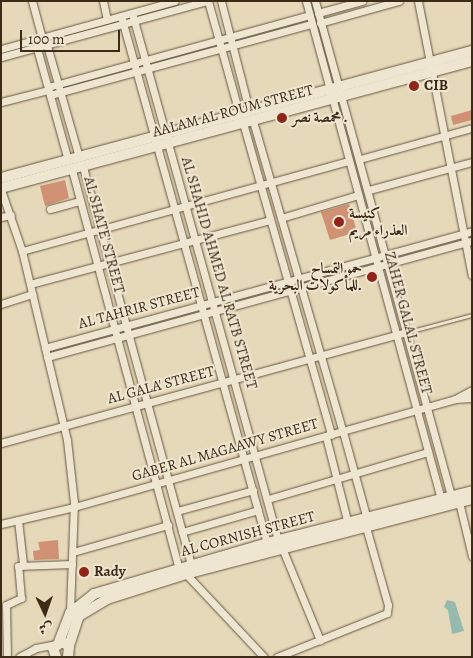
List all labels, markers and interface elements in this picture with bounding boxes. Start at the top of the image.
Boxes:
scale bar [22,20,122,52]
text: 100 m [28,29,65,49]
place label: CIB [424,77,448,95]
marker: CIB [408,80,420,92]
street label: AALAM AL ROUM STREET [151,81,315,141]
place label: محمصة نصر . [292,109,348,127]
marker: محمصة نصر . [276,112,288,124]
street label: AL SHAHID AHMED AL RATB STREET [177,155,261,391]
street label: AL SHATE' STREET [80,174,128,296]
place label: كنيسة العذراء مريم [349,204,408,239]
marker: كنيسة العذراء مريم [333,216,345,228]
street label: ZAHER GALAL STREET [380,250,436,396]
place label: حمو التمساح للمأكولات البحرية. [269,259,362,294]
marker: حمو التمساح للمأكولات البحرية. [366,271,378,283]
street label: AL TAHRIR STREET [76,283,202,333]
street label: AL GALA' STREET [105,362,217,408]
street label: GABER AL MAGAAWY STREET [130,415,320,485]
street label: AL CORNISH STREET [179,507,317,561]
place label: Rady [94,563,126,581]
marker: Rady [78,566,90,578]
north arrow [20,588,70,638]
text: ش [38,619,53,638]

